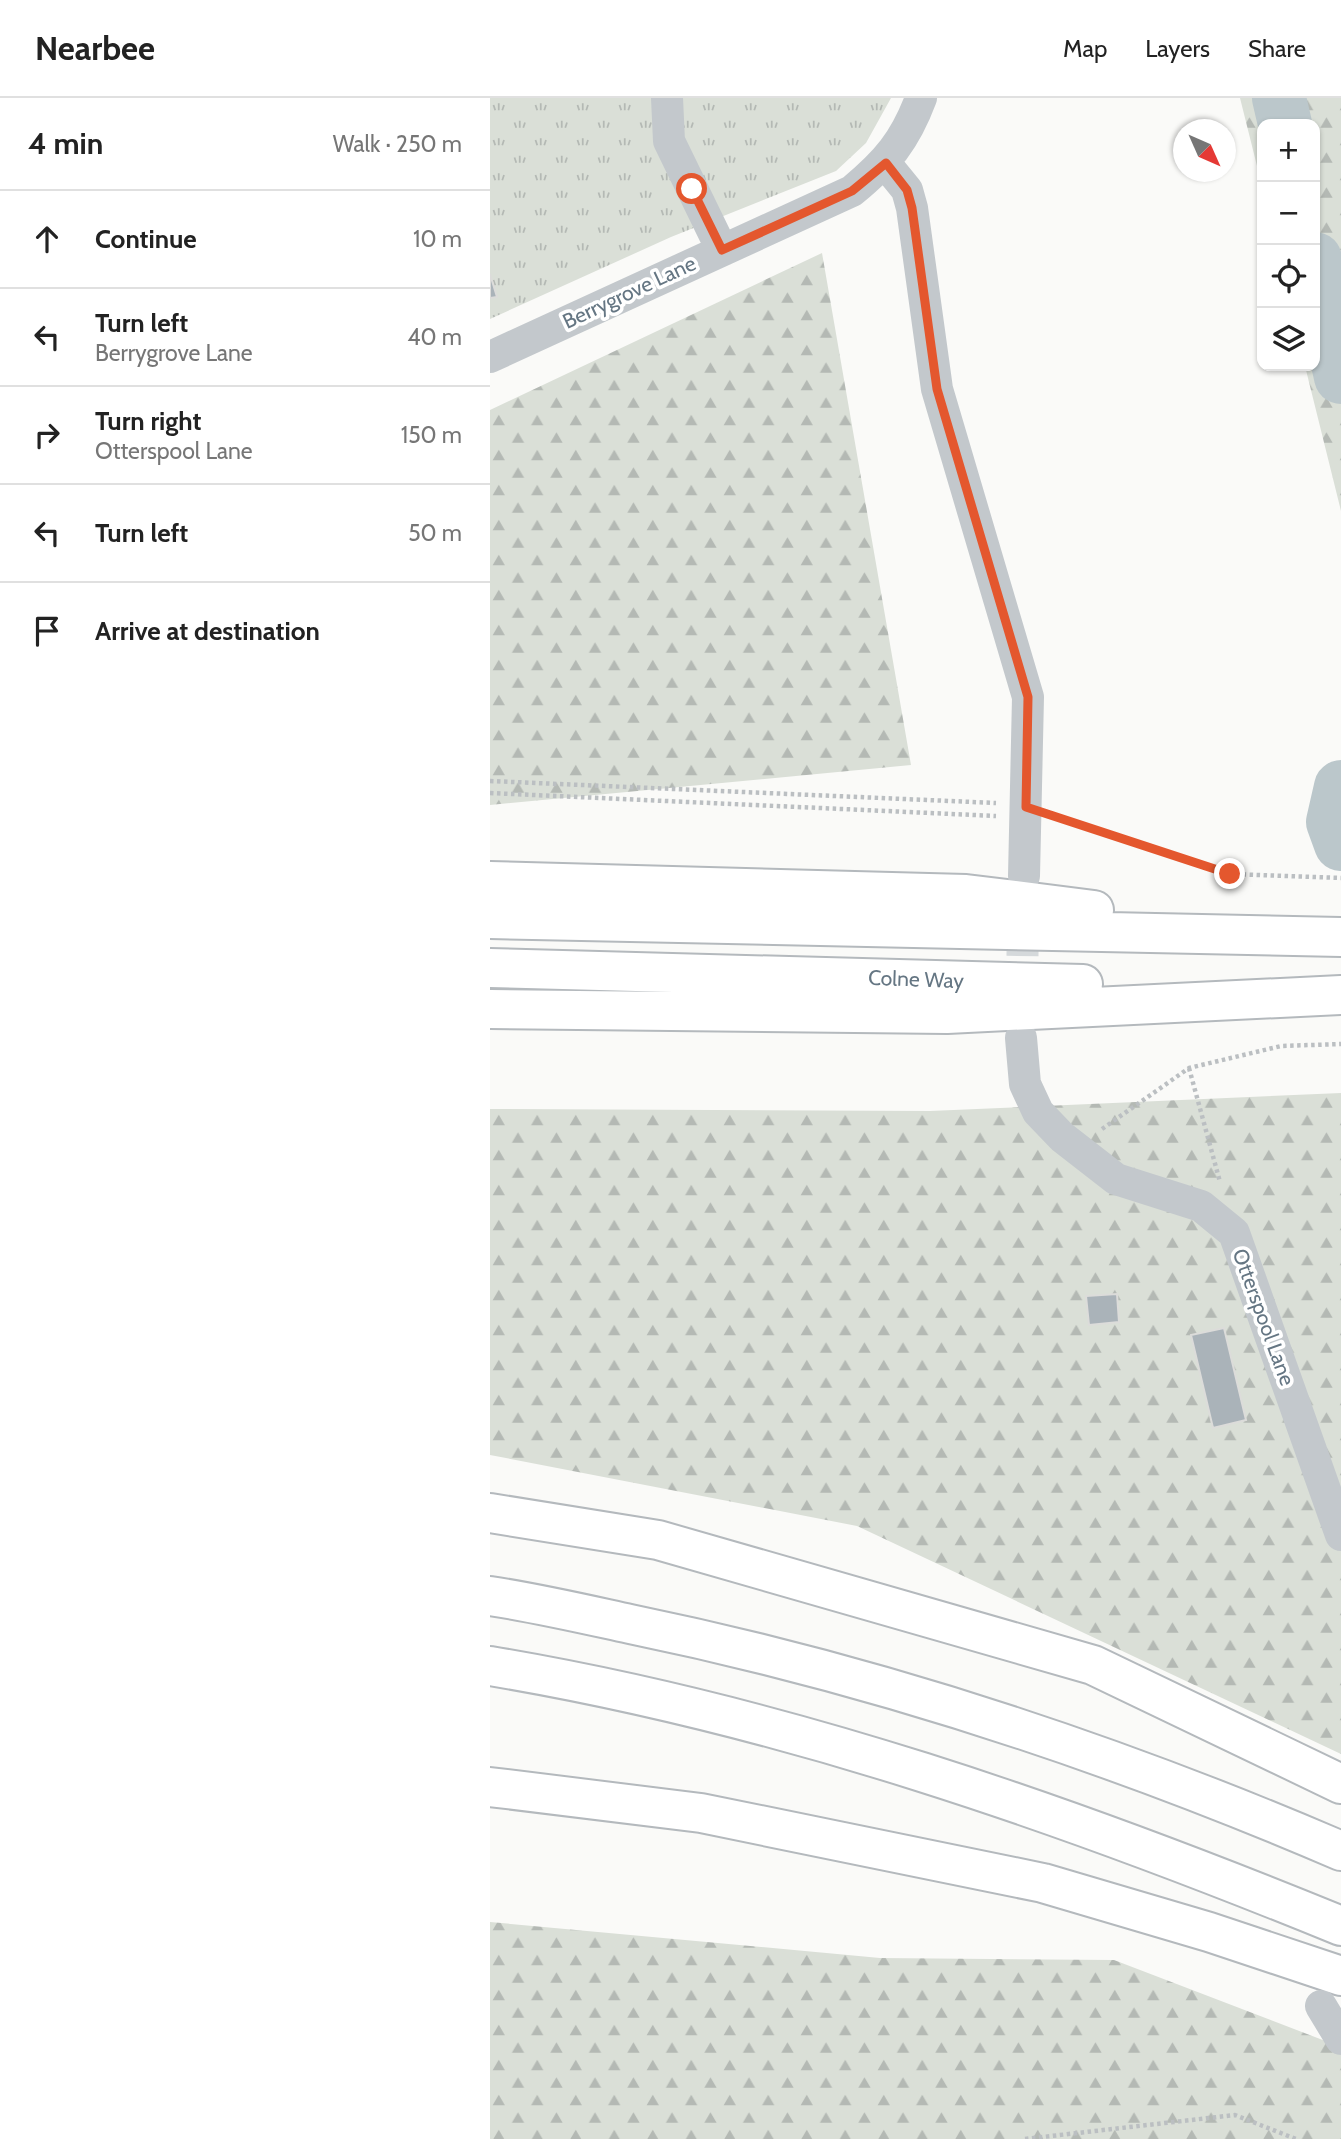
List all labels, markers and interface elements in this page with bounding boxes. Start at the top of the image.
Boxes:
text: Nearbee [35,28,155,68]
text: Map [1063,34,1107,63]
text: Layers [1145,34,1210,63]
text: Share [1248,34,1306,63]
north arrow [1173,119,1236,182]
map controls [1257,119,1320,371]
button: + [1257,119,1320,182]
text: 4 min [28,125,103,162]
text: Walk · 250 m [333,130,462,158]
route start [676,173,707,204]
button: − [1257,182,1320,245]
icon: ahead [28,220,66,258]
text: Continue [95,223,197,255]
text: 10 m [413,225,462,253]
button: locate [1257,245,1320,308]
street label: Berrygrove Lane [558,250,700,334]
text: Turn left [95,307,188,339]
button: layers [1257,308,1320,371]
icon: left [28,318,66,356]
text: 40 m [407,323,462,351]
text: Berrygrove Lane [95,339,253,367]
text: Turn right [95,405,201,437]
icon: right [28,416,66,454]
text: 150 m [401,421,462,449]
text: Otterspool Lane [95,437,253,465]
icon: left [28,514,66,552]
text: Turn left [95,517,188,549]
text: 50 m [408,519,462,547]
icon: arrive [28,612,66,650]
text: Arrive at destination [95,615,320,647]
route end [1214,858,1245,889]
street label: Colne Way [868,965,965,993]
street label: Otterspool Lane [1228,1245,1300,1389]

